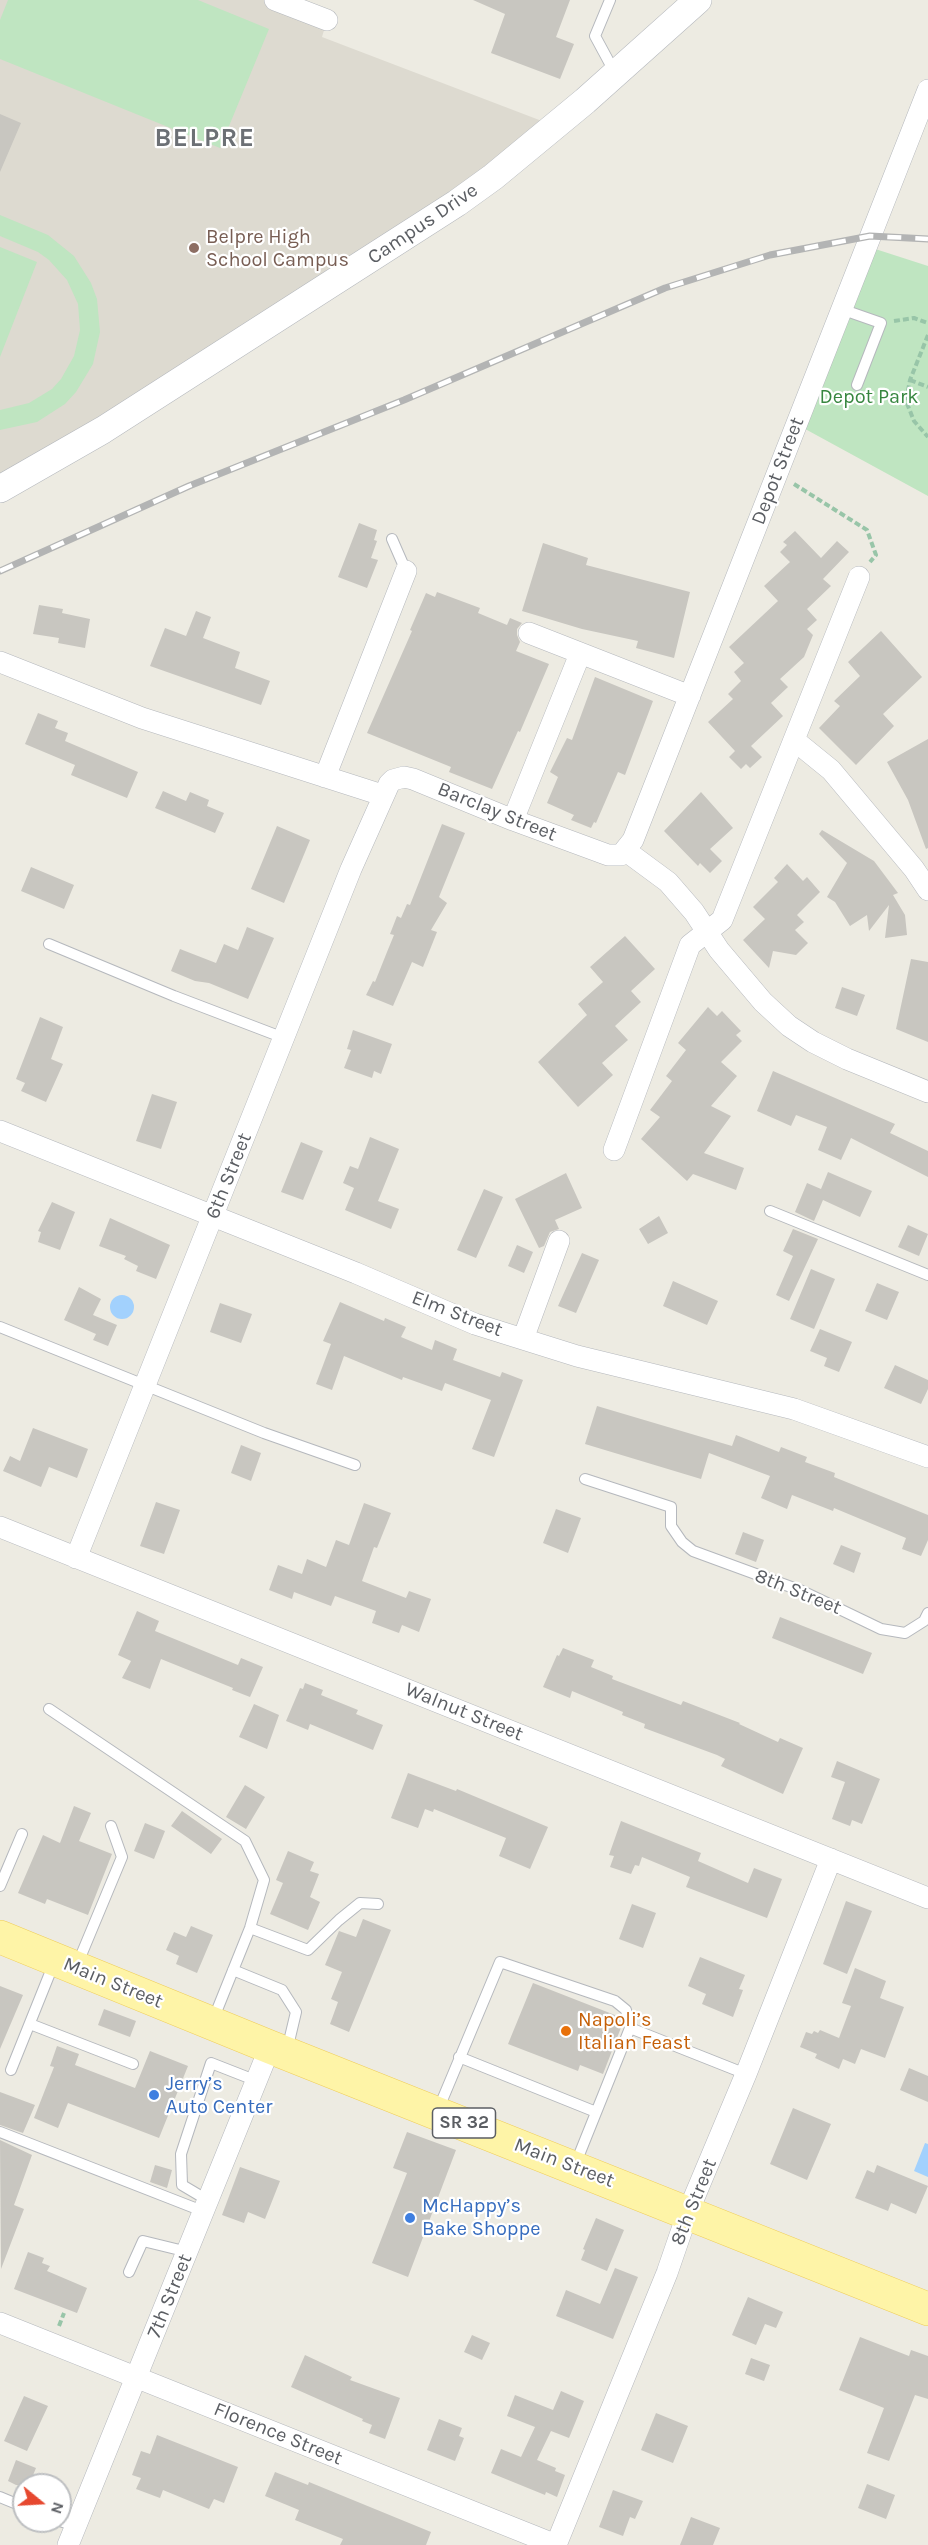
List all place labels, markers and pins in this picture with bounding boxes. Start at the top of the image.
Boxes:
place label: Belpre High School Campus [206,225,349,272]
marker: Belpre High School Campus [187,241,201,255]
place label: Napoli’s Italian Feast [578,2008,691,2055]
marker: Napoli’s Italian Feast [559,2024,573,2038]
place label: Jerry’s Auto Center [166,2072,272,2119]
marker: Jerry’s Auto Center [147,2088,161,2102]
place label: McHappy’s Bake Shoppe [422,2194,540,2241]
marker: McHappy’s Bake Shoppe [403,2211,417,2225]

